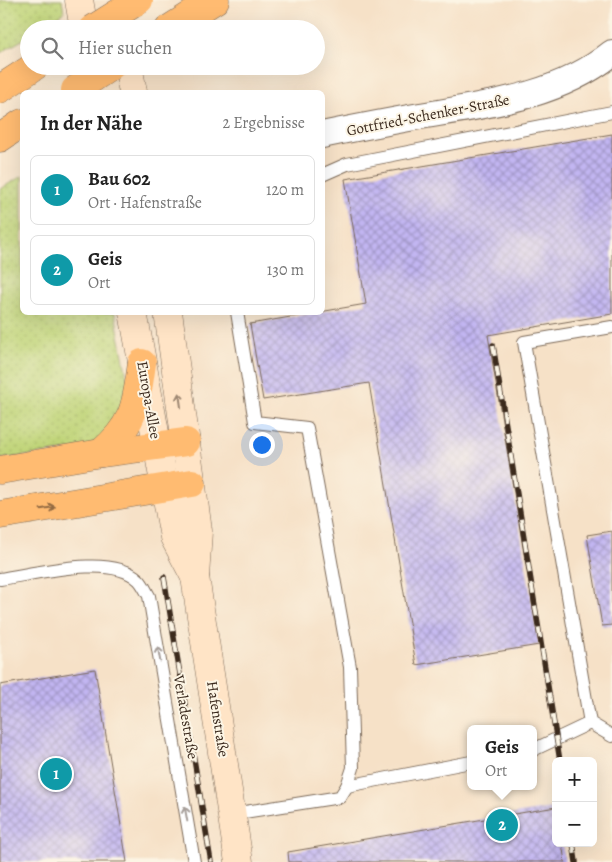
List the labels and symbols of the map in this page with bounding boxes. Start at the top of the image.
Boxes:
street label: Gottfried-Schenker-Straße [345,89,511,141]
street label: Europa-Allee [132,359,166,441]
one-way arrow [175,392,185,408]
your location [249,432,275,458]
one-way arrow [40,502,56,512]
one-way arrow [153,646,163,662]
street label: Verladestraße [169,672,203,761]
street label: Hafenstraße [202,680,234,759]
pin: 1 [40,755,72,793]
one-way arrow [180,806,190,822]
pin: 2 [486,806,518,844]

